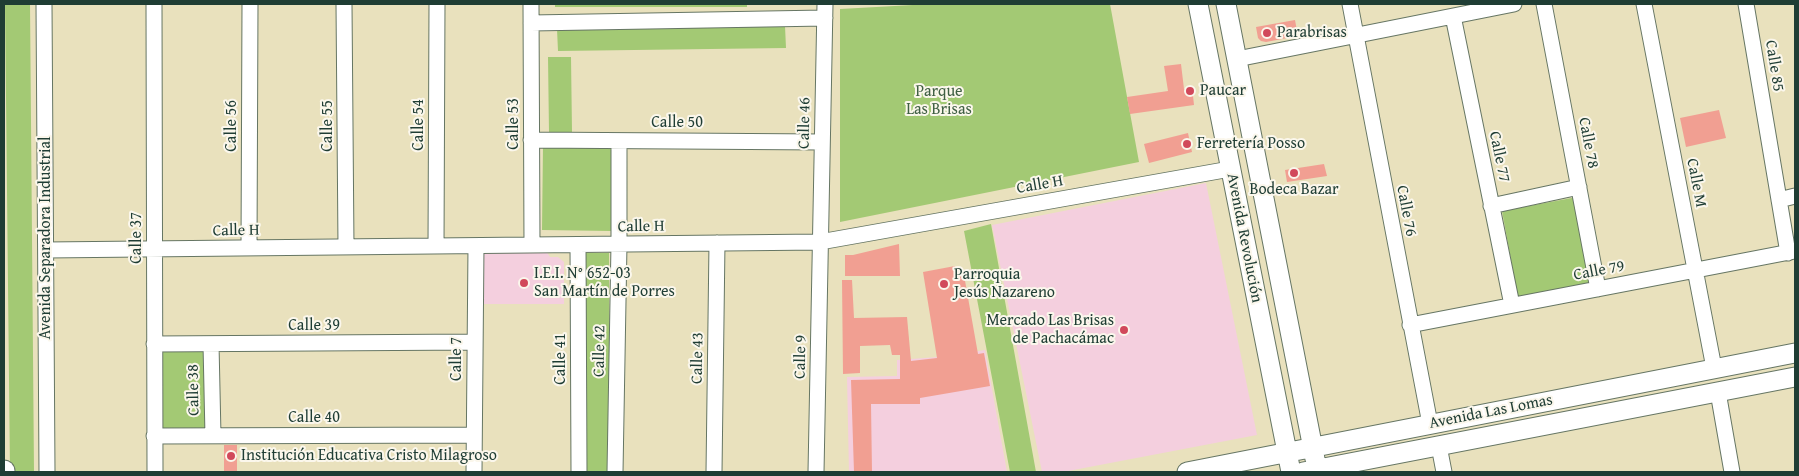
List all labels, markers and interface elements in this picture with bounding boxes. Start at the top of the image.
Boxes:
place label: Parabrisas [1277,23,1347,43]
marker: Parabrisas [1261,27,1273,39]
street label: Calle 85 [1760,39,1788,93]
place label: Paucar [1200,81,1246,101]
park label: Parque Las Brisas [906,82,972,120]
marker: Paucar [1184,85,1196,97]
street label: Calle 46 [795,97,815,149]
street label: Calle 53 [504,98,524,150]
street label: Calle 54 [409,99,429,151]
street label: Calle 56 [222,100,242,152]
street label: Calle 55 [318,100,338,152]
street label: Calle 50 [651,113,703,133]
street label: Calle 78 [1574,116,1602,170]
street label: Calle 77 [1484,130,1514,184]
place label: Ferretería Posso [1197,134,1305,154]
street label: Avenida Separadora Industrial [36,136,56,340]
marker: Ferretería Posso [1181,138,1193,150]
street label: Calle M [1682,157,1710,209]
marker: Bodeca Bazar [1288,167,1300,179]
street label: Calle H [1015,171,1065,199]
street label: Avenida Revolución [1222,172,1266,304]
place label: Bodeca Bazar [1249,180,1339,200]
street label: Calle 76 [1392,184,1420,238]
street label: Calle 37 [127,212,147,264]
street label: Calle H [617,217,665,237]
street label: Calle H [212,221,260,241]
street label: Calle 79 [1572,257,1626,285]
place label: I.E.I. N° 652-03 San Martín de Porres [534,264,675,302]
place label: Parroquia Jesús Nazareno [954,265,1055,303]
marker: I.E.I. N° 652-03 San Martín de Porres [518,277,530,289]
marker: Parroquia Jesús Nazareno [938,278,950,290]
place label: Mercado Las Brisas de Pachacámac [986,311,1114,349]
street label: Calle 39 [288,316,340,336]
marker: Mercado Las Brisas de Pachacámac [1118,324,1130,336]
street label: Calle 42 [590,325,610,377]
street label: Calle 43 [688,332,708,384]
street label: Calle 41 [551,333,571,385]
street label: Calle 9 [791,335,811,379]
street label: Calle 7 [447,337,467,381]
street label: Calle 38 [184,364,204,416]
street label: Avenida Las Lomas [1428,391,1554,433]
street label: Calle 40 [288,408,340,428]
place label: Institución Educativa Cristo Milagroso [241,446,497,466]
marker: Institución Educativa Cristo Milagroso [225,450,237,462]

